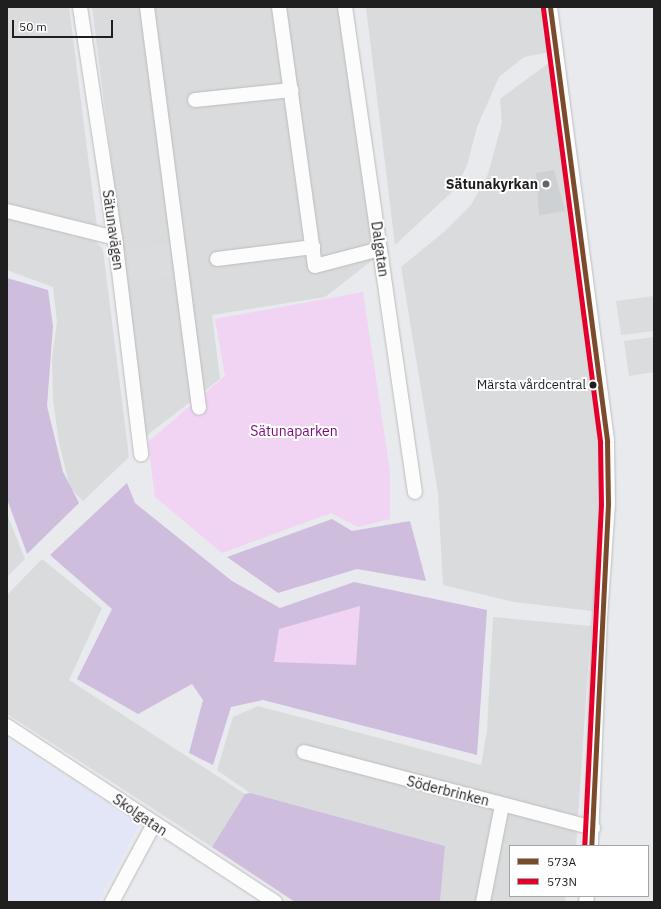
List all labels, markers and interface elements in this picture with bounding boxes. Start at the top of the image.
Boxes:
scale bar [14,12,115,38]
text: 50 m [19,19,47,34]
place label: Sätunakyrkan [446,176,538,192]
marker: Sätunakyrkan [541,179,551,189]
street label: Sätunavägen [99,189,127,271]
street label: Dalgatan [368,220,392,278]
place label: Märsta vårdcentral [477,377,586,393]
marker: Märsta vårdcentral [588,380,598,390]
park label: Sätunaparken [250,423,338,439]
street label: Söderbrinken [405,773,491,809]
street label: Skolgatan [110,791,170,839]
legend [509,845,649,897]
text: 573A [547,854,576,869]
text: 573N [547,874,577,889]

